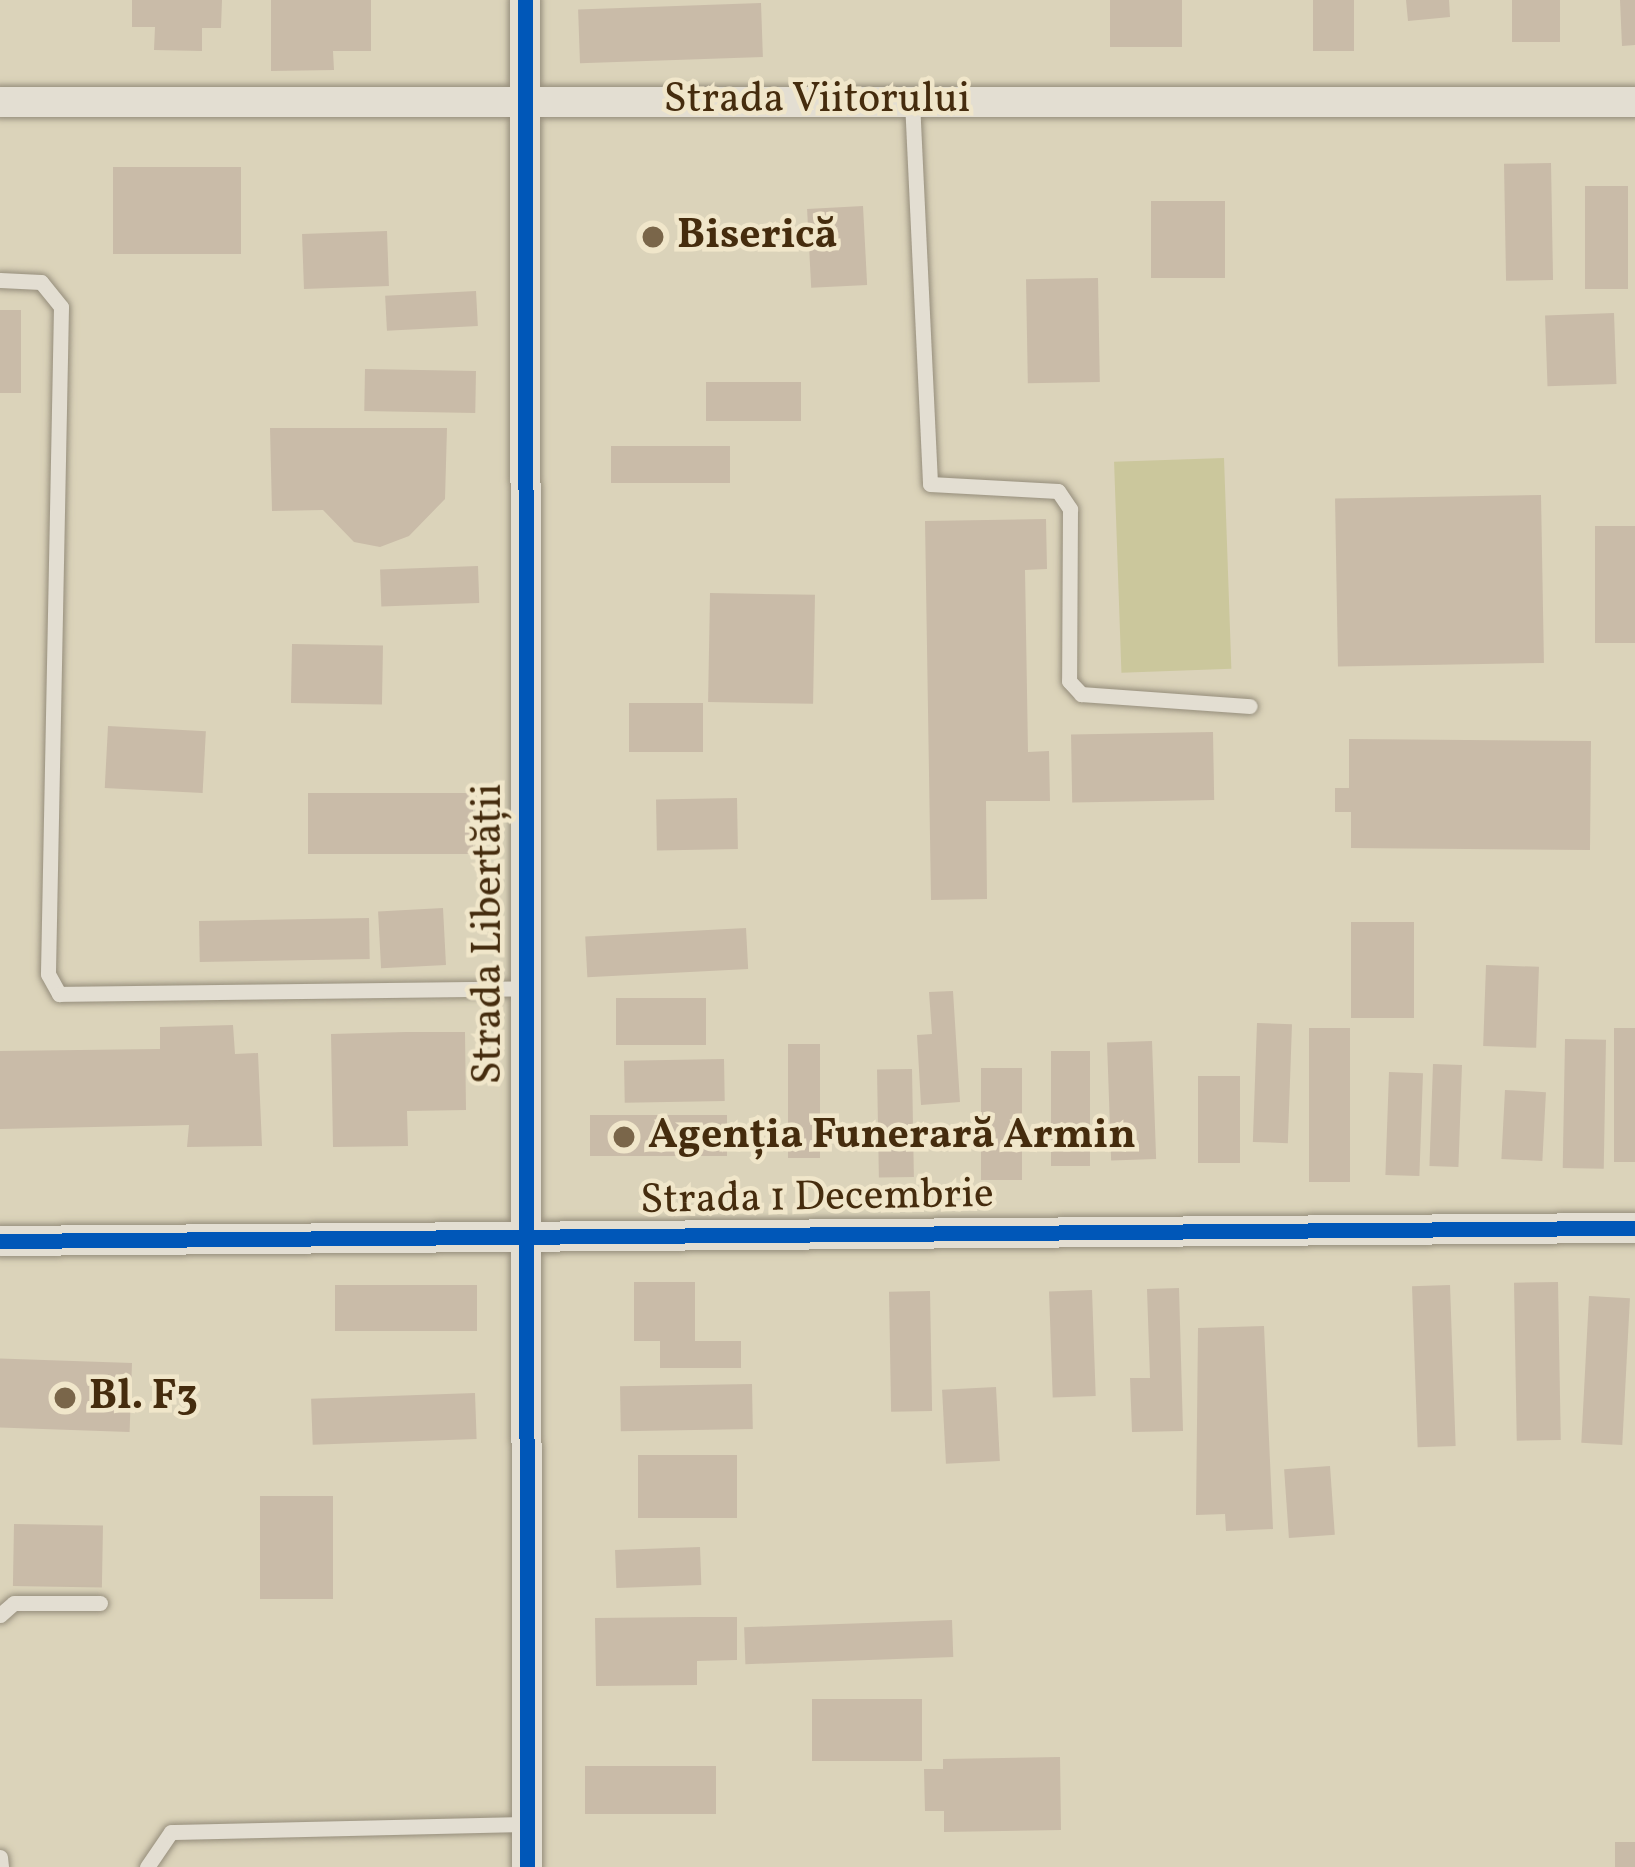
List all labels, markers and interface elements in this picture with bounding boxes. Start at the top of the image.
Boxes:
street label: Strada Viitorului [663,76,971,126]
place label: Biserică [677,212,837,262]
marker: Biserică [640,224,666,250]
street label: Strada Libertății [465,783,515,1085]
place label: Agenția Funerară Armin [648,1112,1136,1162]
marker: Agenția Funerară Armin [611,1124,637,1150]
street label: Strada 1 Decembrie [640,1171,994,1227]
place label: Bl. F3 [89,1373,198,1423]
marker: Bl. F3 [52,1385,78,1411]

